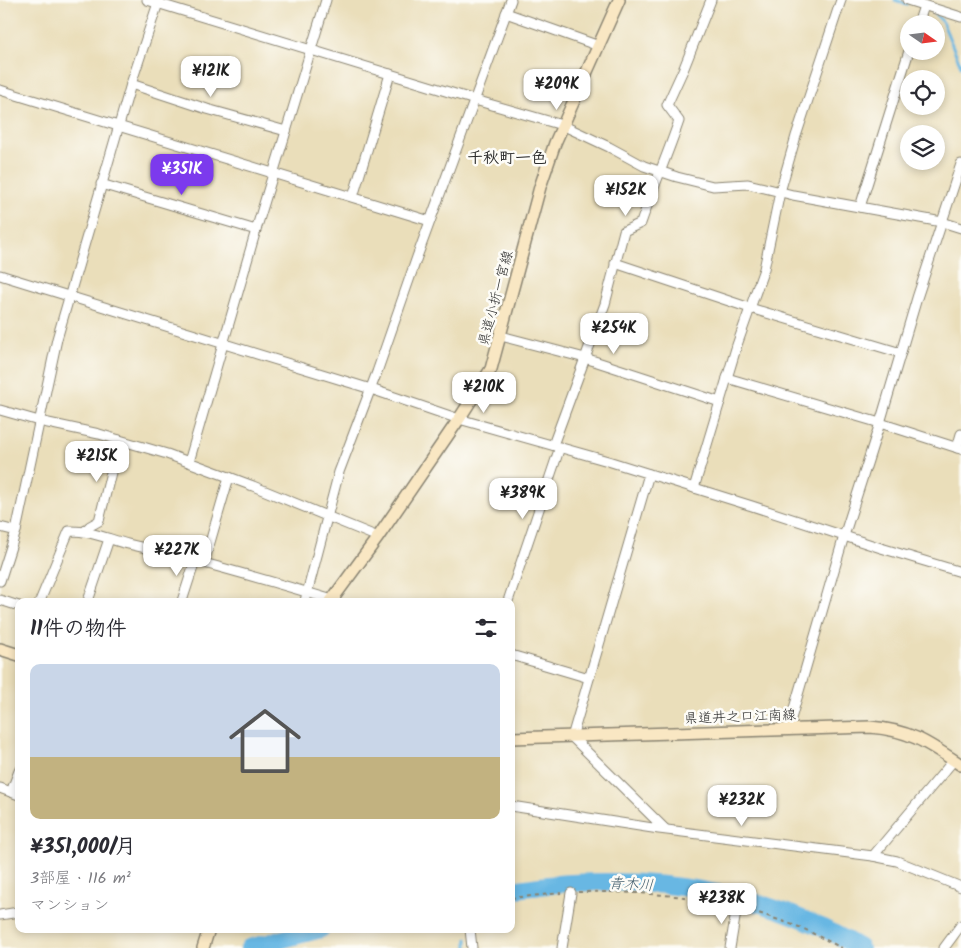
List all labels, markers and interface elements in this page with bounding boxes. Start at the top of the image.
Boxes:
north arrow [900,15,945,60]
map controls [900,15,945,170]
pin: ¥121K [176,56,246,98]
text: ¥121K [192,59,230,84]
pin: ¥209K [522,68,592,111]
button: locate [900,70,945,115]
text: ¥209K [534,72,580,97]
button: layers [900,125,945,170]
district label: 千秋町一色 [467,146,547,171]
pin: ¥351K [147,154,217,196]
text: ¥351K [161,157,203,182]
pin: ¥152K [591,174,661,217]
text: ¥152K [605,178,647,203]
street label: 県道小折一宮線 [473,248,519,348]
pin: ¥254K [579,312,649,355]
text: ¥254K [591,316,637,341]
pin: ¥210K [449,372,519,414]
text: ¥210K [463,375,505,400]
pin: ¥215K [62,440,132,483]
text: ¥215K [76,444,118,469]
pin: ¥389K [488,478,558,520]
text: ¥389K [500,481,546,506]
pin: ¥227K [142,534,212,577]
text: ¥227K [154,538,200,563]
text: 11件の物件 [30,613,127,646]
icon: filters [472,614,500,642]
icon: home [220,696,310,786]
street label: 県道井之口江南線 [684,704,796,730]
pin: ¥232K [707,784,777,827]
text: ¥232K [719,788,765,813]
text: ¥351,000/月 [30,831,136,864]
text: 3部屋 · 116 m² [30,866,131,891]
water label: 青木川 [608,872,654,898]
pin: ¥238K [687,882,757,925]
text: ¥238K [699,886,746,911]
text: マンション [30,893,109,918]

